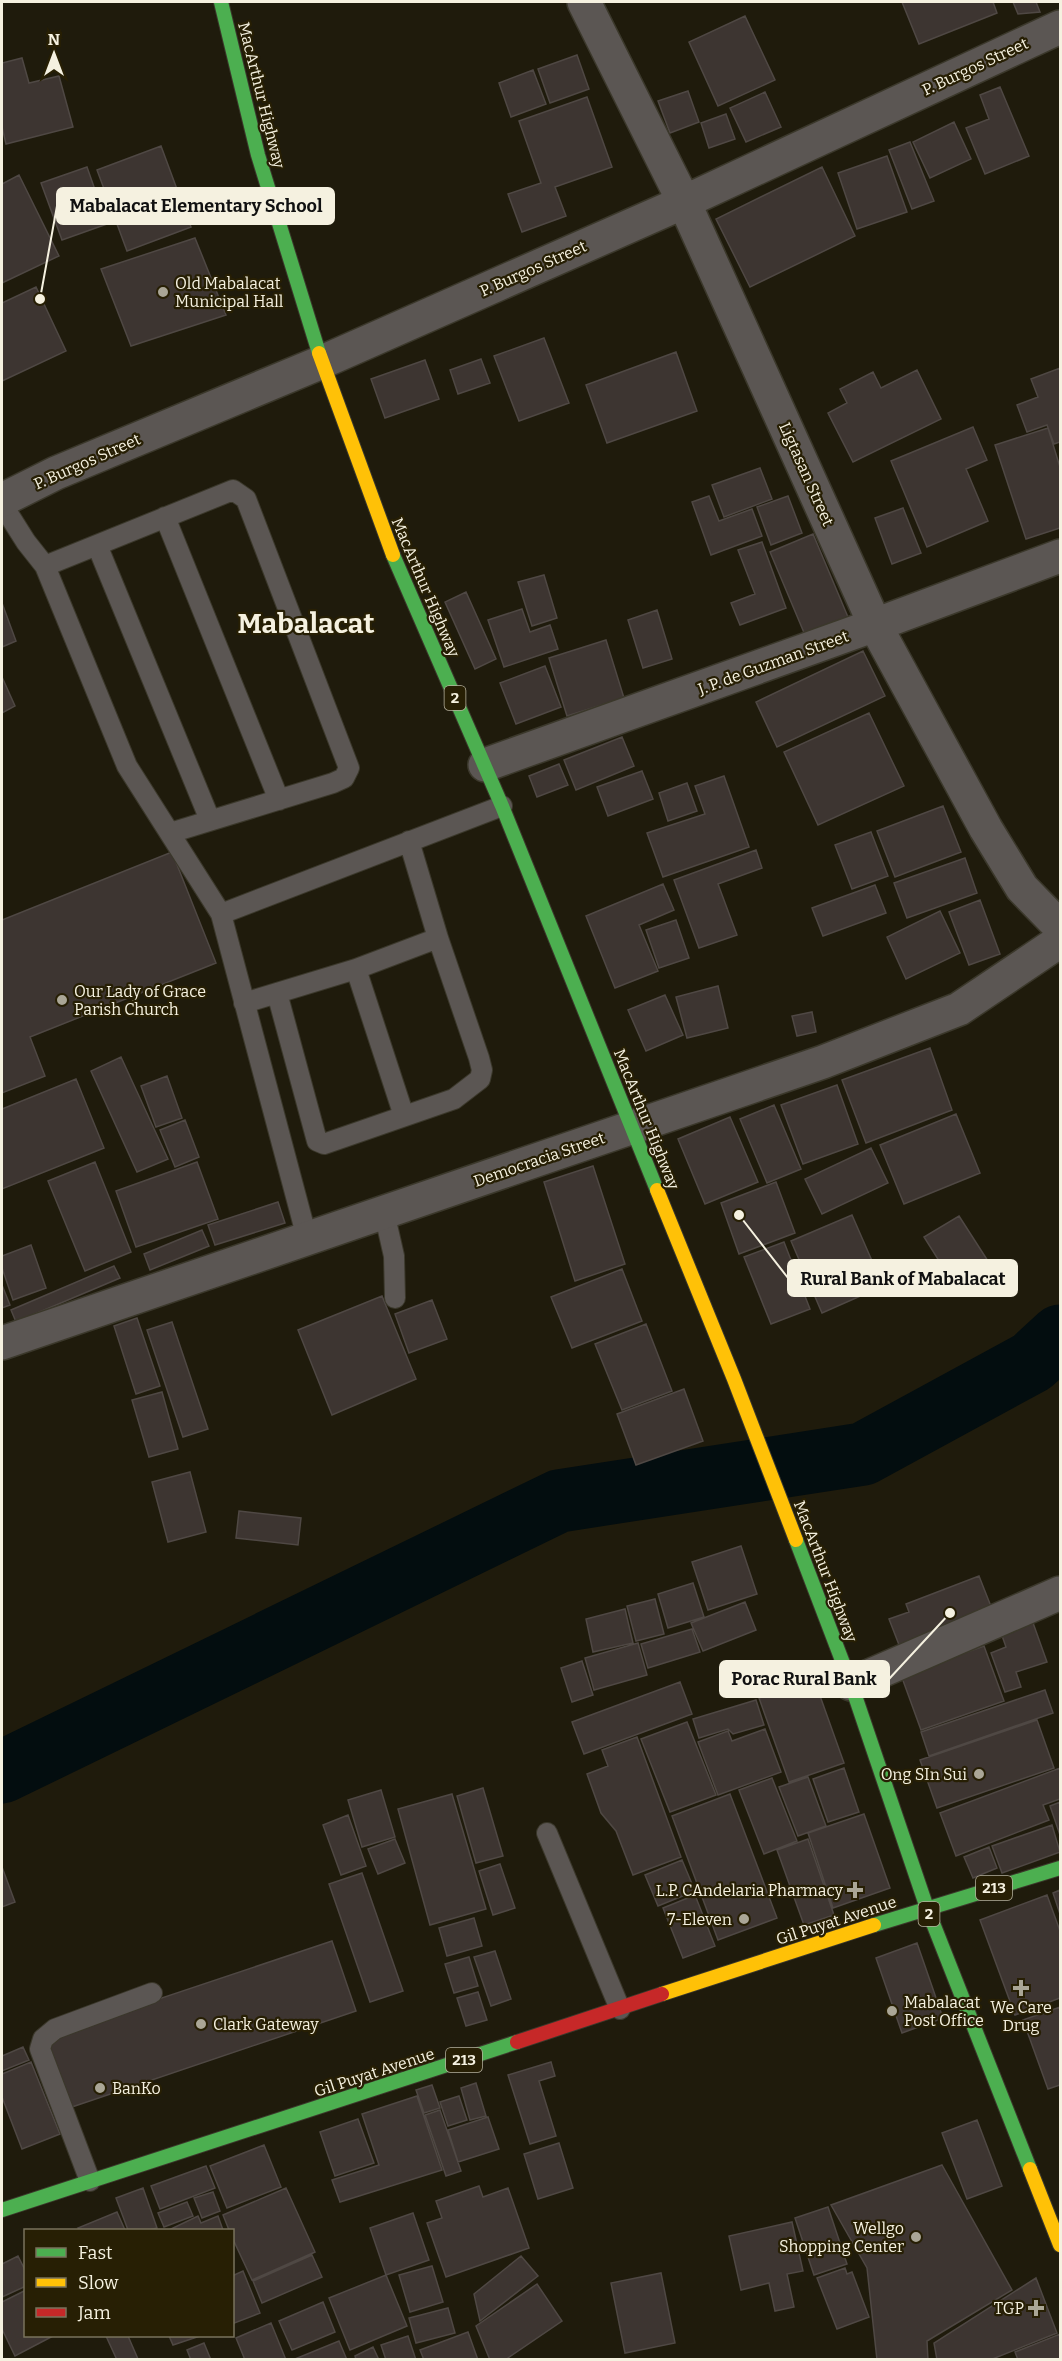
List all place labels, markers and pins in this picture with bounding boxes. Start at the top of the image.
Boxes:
callout: Mabalacat Elementary School [57,188,334,224]
place label: Old Mabalacat Municipal Hall [175,274,284,311]
marker: Old Mabalacat Municipal Hall [156,285,170,299]
place label: Our Lady of Grace Parish Church [74,982,206,1019]
marker: Our Lady of Grace Parish Church [55,993,69,1007]
callout: Rural Bank of Mabalacat [788,1260,1017,1296]
callout: Porac Rural Bank [720,1661,889,1697]
place label: Ong SIn Sui [881,1765,967,1784]
marker: Ong SIn Sui [972,1767,986,1781]
place label: L.P. CAndelaria Pharmacy [656,1881,844,1900]
marker: L.P. CAndelaria Pharmacy [848,1883,862,1897]
place label: 7-Eleven [667,1910,732,1929]
marker: 7-Eleven [737,1912,751,1926]
marker: We Care Drug [1014,1981,1028,1995]
place label: Mabalacat Post Office [904,1993,984,2030]
place label: We Care Drug [990,1998,1052,2035]
marker: Mabalacat Post Office [885,2004,899,2018]
place label: Clark Gateway [213,2015,319,2034]
marker: Clark Gateway [194,2017,208,2031]
place label: BanKo [112,2079,161,2098]
marker: BanKo [93,2081,107,2095]
place label: Wellgo Shopping Center [779,2219,904,2256]
marker: Wellgo Shopping Center [909,2230,923,2244]
place label: TGP [994,2299,1024,2318]
marker: TGP [1029,2301,1043,2315]

